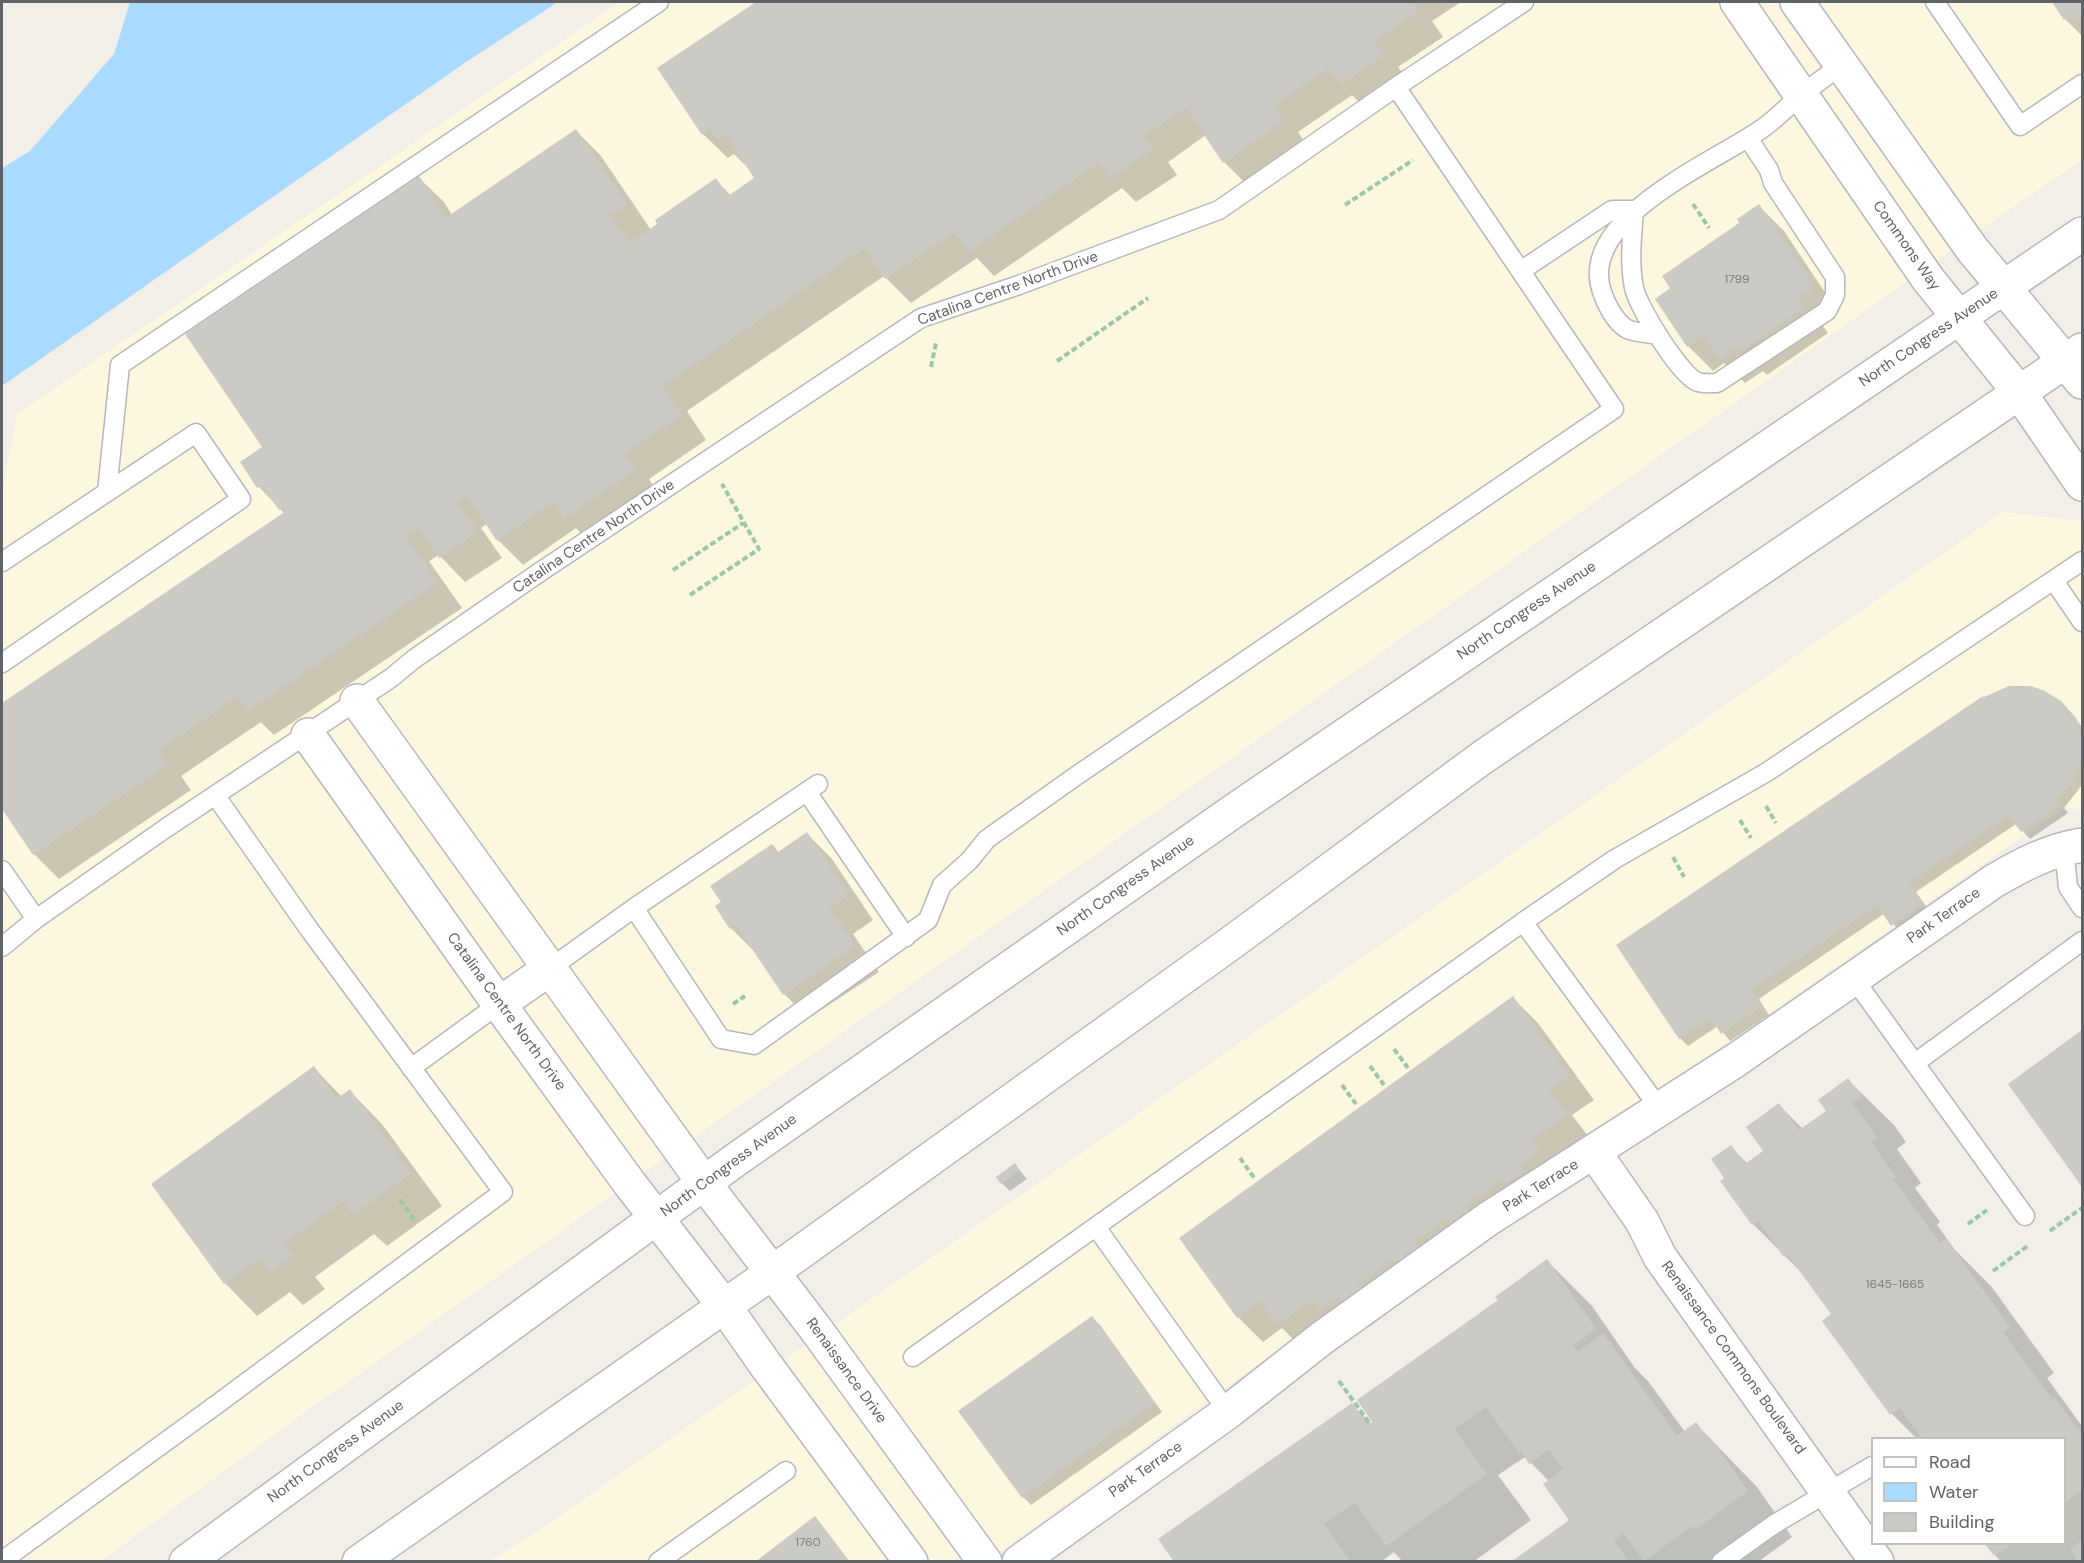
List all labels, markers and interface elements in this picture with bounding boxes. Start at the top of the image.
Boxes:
street label: Commons Way [1868,198,1944,294]
street label: Catalina Centre North Drive [915,248,1101,330]
house number: 1799 [1725,273,1749,287]
street label: North Congress Avenue [1856,285,2002,391]
street label: Catalina Centre North Drive [510,476,678,598]
street label: North Congress Avenue [1454,558,1600,664]
street label: North Congress Avenue [1054,832,1198,940]
street label: Park Terrace [1904,884,1984,948]
street label: Catalina Centre North Drive [443,930,569,1094]
street label: North Congress Avenue [657,1111,801,1221]
street label: Park Terrace [1500,1156,1582,1216]
street label: Renaissance Commons Boulevard [1657,1258,1809,1458]
house number: 1645-1665 [1866,1278,1924,1292]
street label: Renaissance Drive [802,1315,890,1427]
street label: North Congress Avenue [264,1397,408,1507]
legend [1871,1437,2066,1545]
street label: Park Terrace [1106,1438,1186,1502]
text: Road [1929,1450,1971,1474]
text: Water [1929,1480,1979,1504]
text: Building [1929,1510,1994,1534]
house number: 1760 [795,1536,821,1550]

